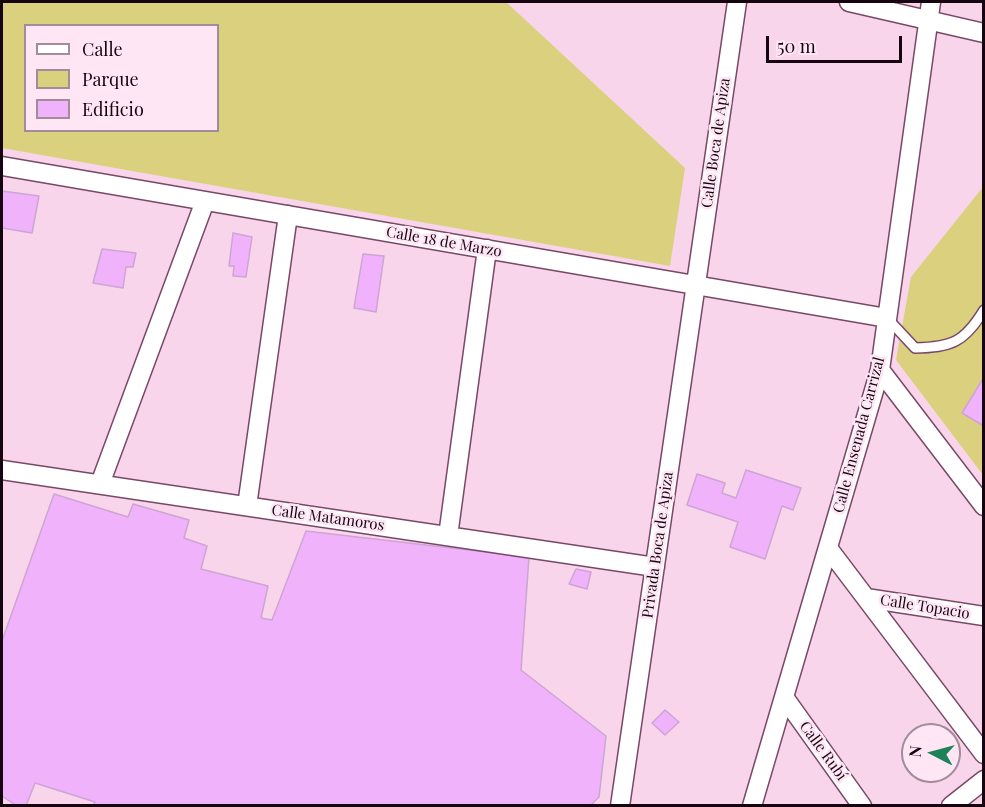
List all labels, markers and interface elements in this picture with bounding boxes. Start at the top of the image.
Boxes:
legend [24,24,219,132]
scale bar [769,24,906,62]
text: 50 m [777,34,816,58]
text: Calle [82,37,123,61]
text: Parque [82,67,139,91]
street label: Calle Boca de Apiza [698,77,734,209]
text: Edificio [82,97,144,121]
street label: Calle 18 de Marzo [385,223,503,261]
street label: Calle Ensenada Carrizal [830,355,888,515]
street label: Privada Boca de Apiza [639,471,677,619]
street label: Calle Matamoros [270,501,386,535]
street label: Calle Topacio [879,591,971,623]
street label: Calle Rubí [795,718,851,784]
north arrow [901,723,961,783]
text: N [904,744,926,758]

